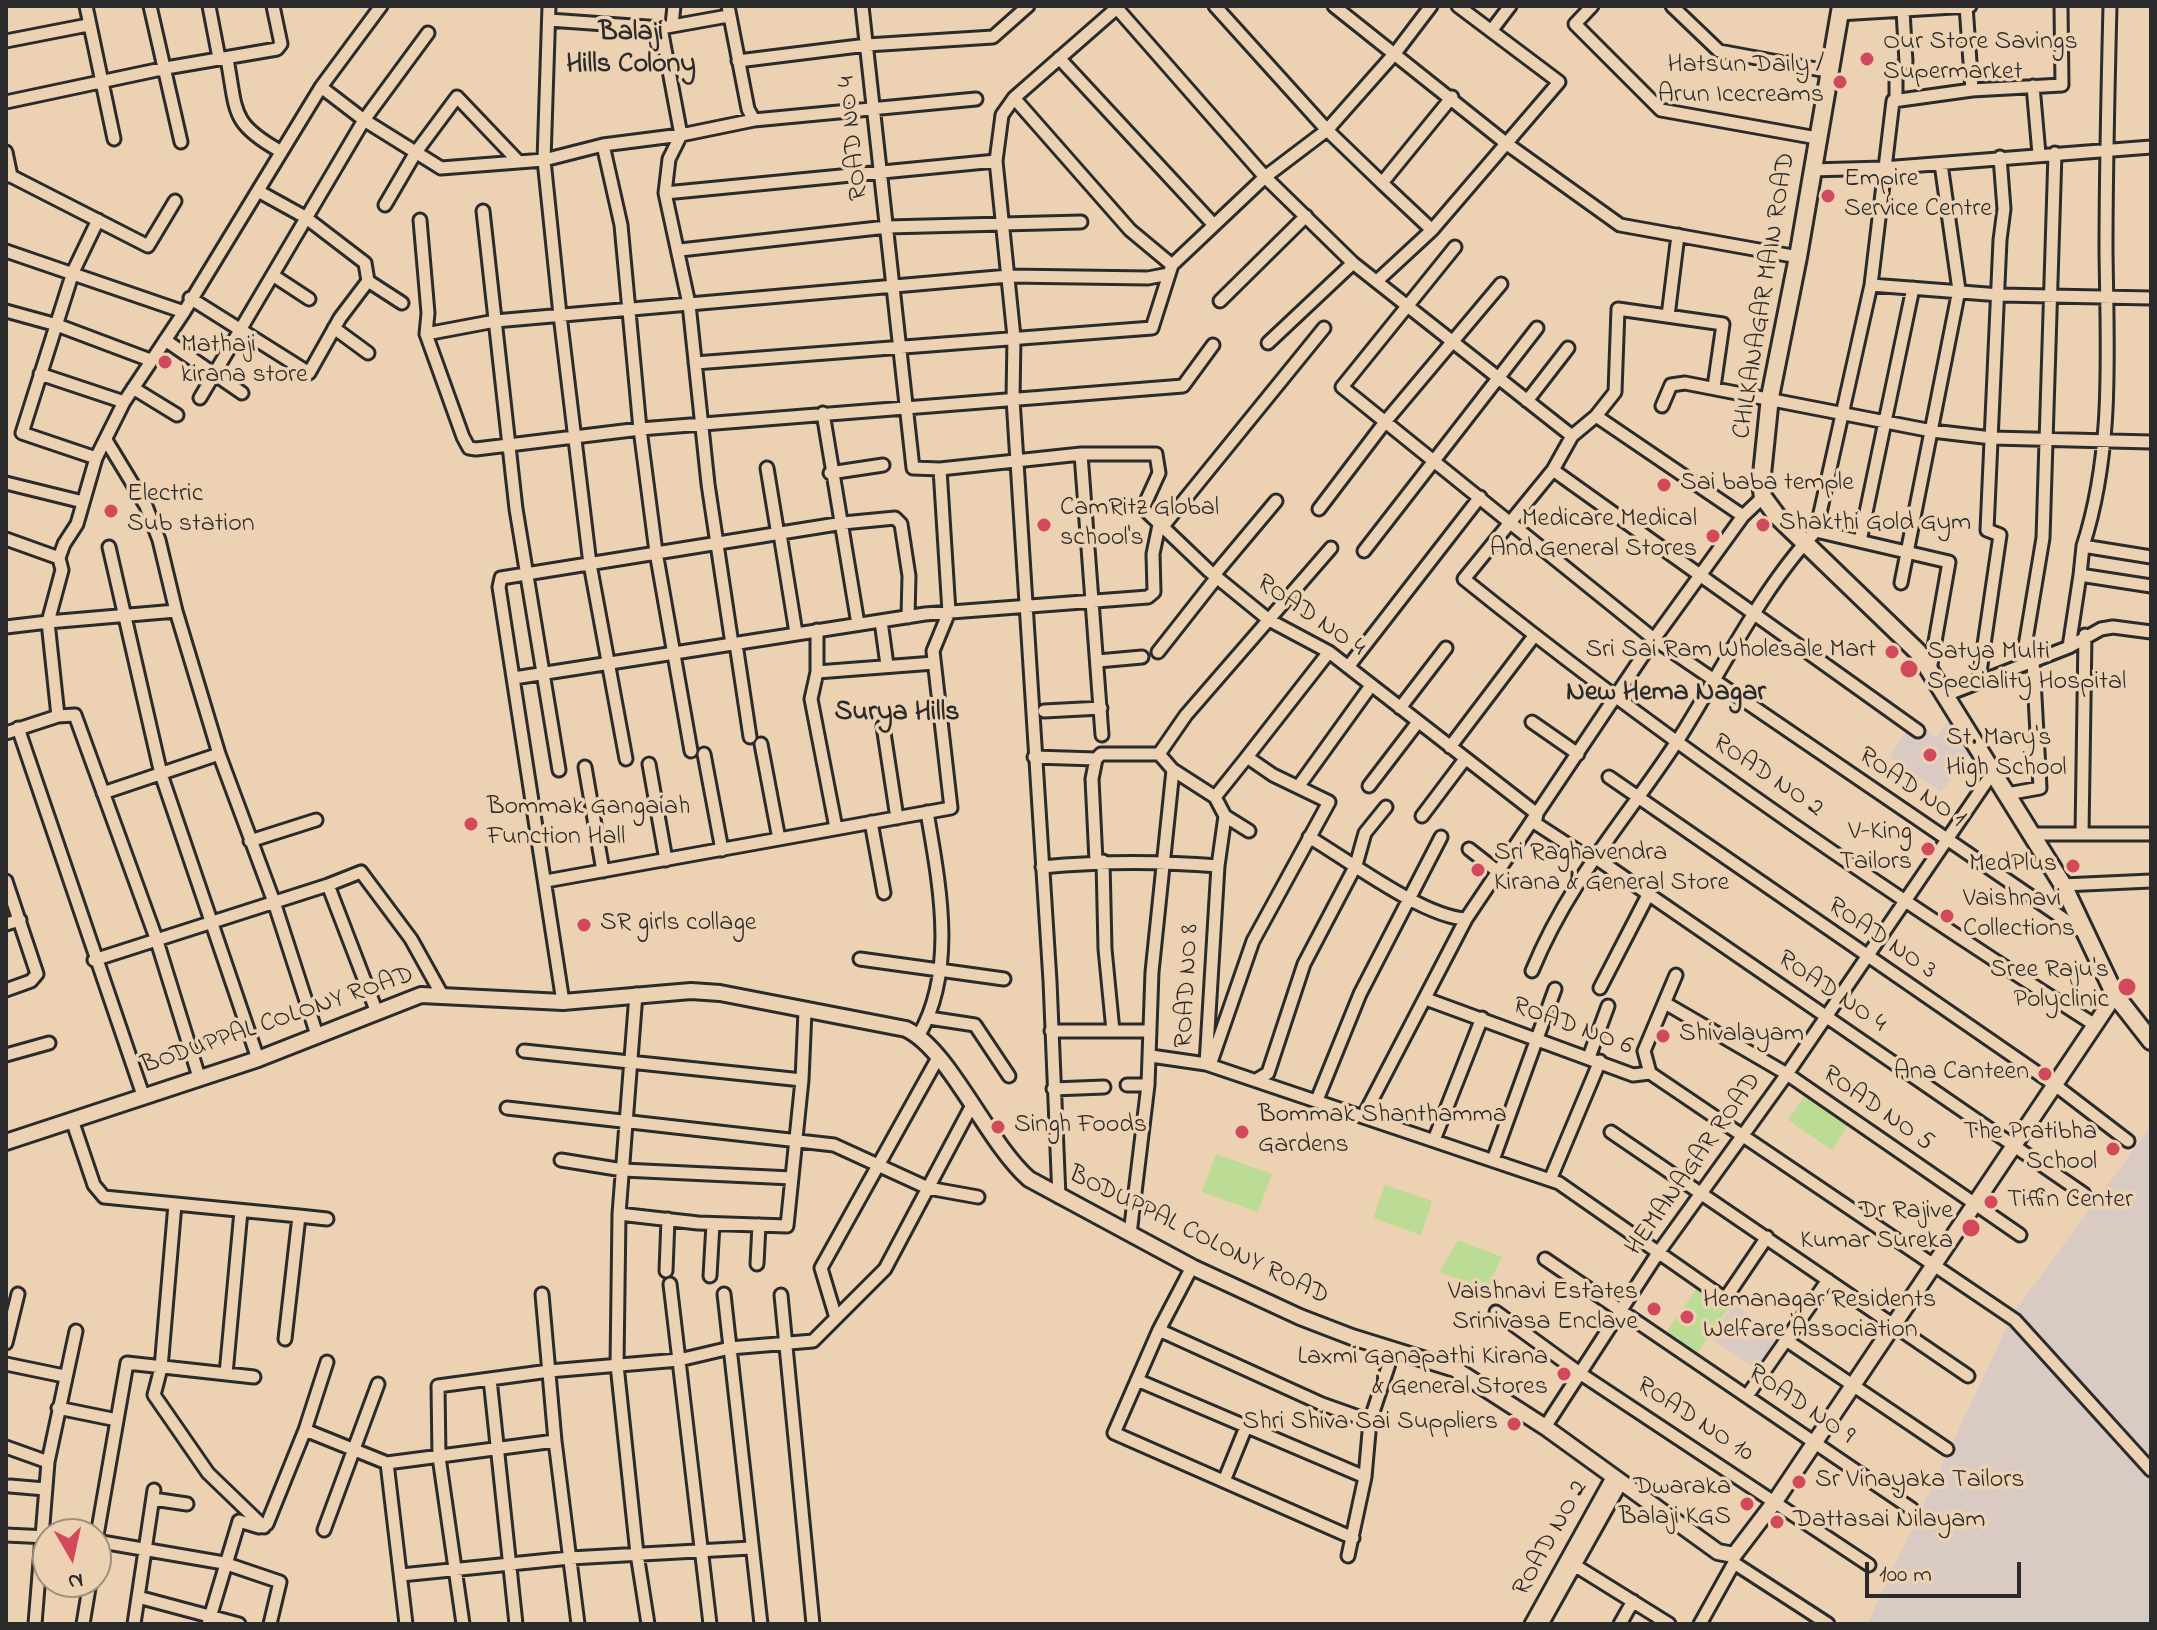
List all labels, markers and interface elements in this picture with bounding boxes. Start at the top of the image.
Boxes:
district label: Balaji Hills Colony [566,17,696,83]
place label: Our Store Savings Supermarket [1883,28,2078,90]
marker: Our Store Savings Supermarket [1858,50,1876,68]
place label: Hatsun Daily / Arun Icecreams [1658,51,1824,112]
marker: Hatsun Daily / Arun Icecreams [1831,73,1849,91]
street label: ROAD NO 4 [833,74,877,202]
street label: CHILKANAGAR MAIN ROAD [1728,151,1804,441]
place label: Empire Service Centre [1844,165,1992,226]
marker: Empire Service Centre [1819,187,1837,205]
place label: Mathaji kirana store [181,331,308,392]
marker: Mathaji kirana store [156,353,174,371]
place label: Sai baba temple [1680,469,1854,501]
marker: Sai baba temple [1655,476,1673,494]
place label: Electric Sub station [127,480,254,542]
place label: CamRitz Global school's [1060,494,1219,556]
marker: Electric Sub station [102,502,120,520]
place label: Medicare Medical And General Stores [1490,505,1697,566]
place label: Shakthi Gold Gym [1779,509,1971,541]
marker: CamRitz Global school's [1035,516,1053,534]
marker: Shakthi Gold Gym [1754,516,1772,534]
marker: Medicare Medical And General Stores [1704,527,1722,545]
street label: ROAD NO 4 [1249,569,1371,665]
place label: Sri Sai Ram Wholesale Mart [1585,636,1876,668]
place label: Satya Multi Speciality Hospital [1927,638,2126,700]
marker: Sri Sai Ram Wholesale Mart [1883,643,1901,661]
marker: Satya Multi Speciality Hospital [1898,658,1920,680]
district label: New Hema Nagar [1566,677,1766,711]
district label: Surya Hills [834,697,960,731]
place label: St. Mary's High School [1946,724,2067,786]
street label: ROAD NO 2 [1705,728,1829,826]
street label: ROAD NO 1 [1851,742,1971,836]
marker: St. Mary's High School [1921,746,1939,764]
place label: Bommak Gangaiah Function Hall [487,793,690,854]
marker: Bommak Gangaiah Function Hall [462,815,480,833]
place label: V-King Tailors [1839,818,1912,880]
place label: Sri Raghavendra Kirana & General Store [1494,839,1729,900]
marker: V-King Tailors [1919,840,1937,858]
place label: MedPlus [1969,850,2057,882]
marker: MedPlus [2064,857,2082,875]
marker: Sri Raghavendra Kirana & General Store [1469,861,1487,879]
place label: Vaishnavi Collections [1963,885,2075,946]
street label: ROAD NO 3 [1820,892,1942,988]
marker: Vaishnavi Collections [1938,907,1956,925]
place label: SR girls collage [600,909,757,941]
marker: SR girls collage [575,916,593,934]
street label: ROAD NO 8 [1170,923,1208,1049]
street label: ROAD NO 4 [1770,945,1892,1041]
place label: Sree Raju's Polyclinic [1990,956,2109,1018]
street label: BODUPPAL COLONY ROAD [138,961,418,1083]
marker: Sree Raju's Polyclinic [2116,976,2138,998]
street label: ROAD NO 6 [1508,992,1636,1064]
place label: Shivalayam [1679,1020,1804,1052]
marker: Shivalayam [1654,1027,1672,1045]
place label: Ana Canteen [1894,1058,2029,1090]
street label: ROAD NO 5 [1815,1060,1939,1160]
marker: Ana Canteen [2036,1065,2054,1083]
street label: HEMANAGAR ROAD [1620,1067,1770,1263]
place label: Bommak Shanthamma Gardens [1258,1101,1507,1162]
place label: Singh Foods [1014,1111,1147,1143]
marker: Singh Foods [989,1118,1007,1136]
place label: The Pratibha School [1963,1118,2097,1180]
marker: Bommak Shanthamma Gardens [1233,1123,1251,1141]
marker: The Pratibha School [2104,1140,2122,1158]
street label: BODUPPAL COLONY ROAD [1063,1160,1333,1314]
place label: Tiffin Center [2007,1186,2133,1218]
marker: Tiffin Center [1982,1193,2000,1211]
place label: Dr Rajive Kumar Sureka [1800,1197,1953,1258]
marker: Dr Rajive Kumar Sureka [1960,1217,1982,1239]
place label: Vaishnavi Estates Srinivasa Enclave [1448,1278,1638,1340]
place label: Hemanagar Residents Welfare Association [1703,1286,1936,1348]
marker: Vaishnavi Estates Srinivasa Enclave [1645,1300,1663,1318]
marker: Hemanagar Residents Welfare Association [1678,1308,1696,1326]
place label: Laxmi Ganapathi Kirana & General Stores [1297,1343,1548,1404]
street label: ROAD NO 9 [1741,1359,1859,1453]
marker: Laxmi Ganapathi Kirana & General Stores [1555,1365,1573,1383]
street label: ROAD NO 10 [1629,1371,1759,1471]
place label: Shri Shiva Sai Suppliers [1243,1408,1498,1440]
marker: Shri Shiva Sai Suppliers [1505,1415,1523,1433]
place label: Sr Vinayaka Tailors [1815,1466,2025,1498]
place label: Dwaraka Balaji KGS [1619,1473,1731,1534]
marker: Sr Vinayaka Tailors [1790,1473,1808,1491]
street label: ROAD NO 2 [1507,1476,1597,1602]
marker: Dwaraka Balaji KGS [1738,1495,1756,1513]
place label: Dattasai Nilayam [1793,1506,1985,1538]
marker: Dattasai Nilayam [1768,1513,1786,1531]
north arrow [32,1518,112,1598]
scale bar [1869,1546,2025,1596]
text: 100 m [1879,1558,1932,1593]
text: N [66,1563,85,1597]

